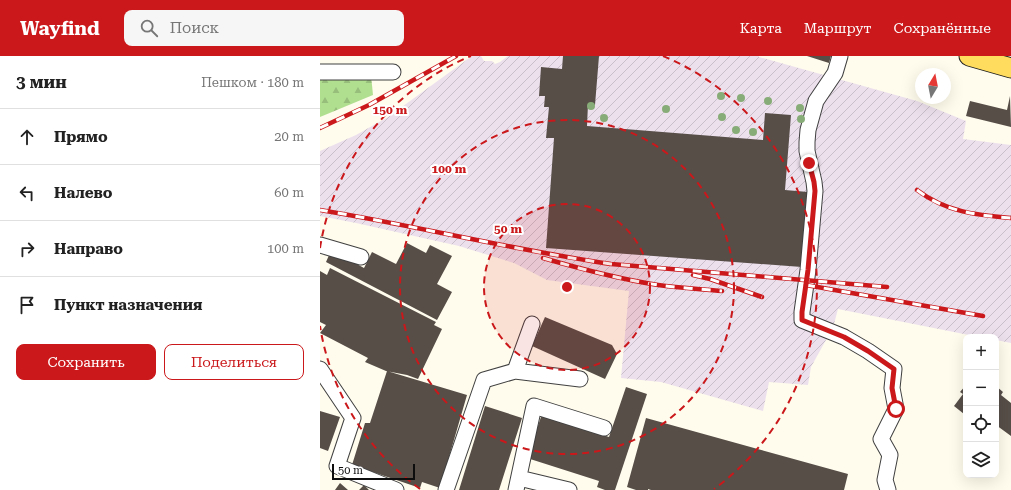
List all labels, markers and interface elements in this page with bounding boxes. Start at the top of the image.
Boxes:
search box [124,10,404,46]
text: Wayfind [20,17,100,40]
icon: search [138,17,160,39]
text: Поиск [170,19,219,37]
text: Карта [740,20,782,36]
text: Маршрут [804,20,872,36]
text: Сохранённые [894,20,991,36]
north arrow [915,68,951,104]
text: 3 мин [16,72,67,92]
text: Пешком · 180 m [201,75,304,90]
text: 150 m [373,103,408,117]
icon: ahead [16,126,38,148]
text: Прямо [54,128,108,146]
text: 20 m [274,129,304,144]
route end [800,154,818,172]
text: 100 m [432,162,467,176]
icon: left [16,182,38,204]
text: Налево [54,184,113,202]
text: 60 m [274,185,304,200]
text: 50 m [494,222,522,236]
icon: right [16,238,38,260]
text: Направо [54,240,123,258]
text: 100 m [267,241,304,256]
centre of rings [560,280,574,294]
icon: arrive [16,294,38,316]
text: Пункт назначения [54,296,202,314]
map controls [963,334,999,478]
button: + [963,334,999,370]
button: Сохранить [16,344,156,380]
button: Поделиться [164,344,304,380]
button: − [963,370,999,406]
route start [887,400,905,418]
button: locate [963,406,999,442]
button: layers [963,442,999,478]
scale bar [332,462,415,481]
text: 50 m [338,464,363,477]

